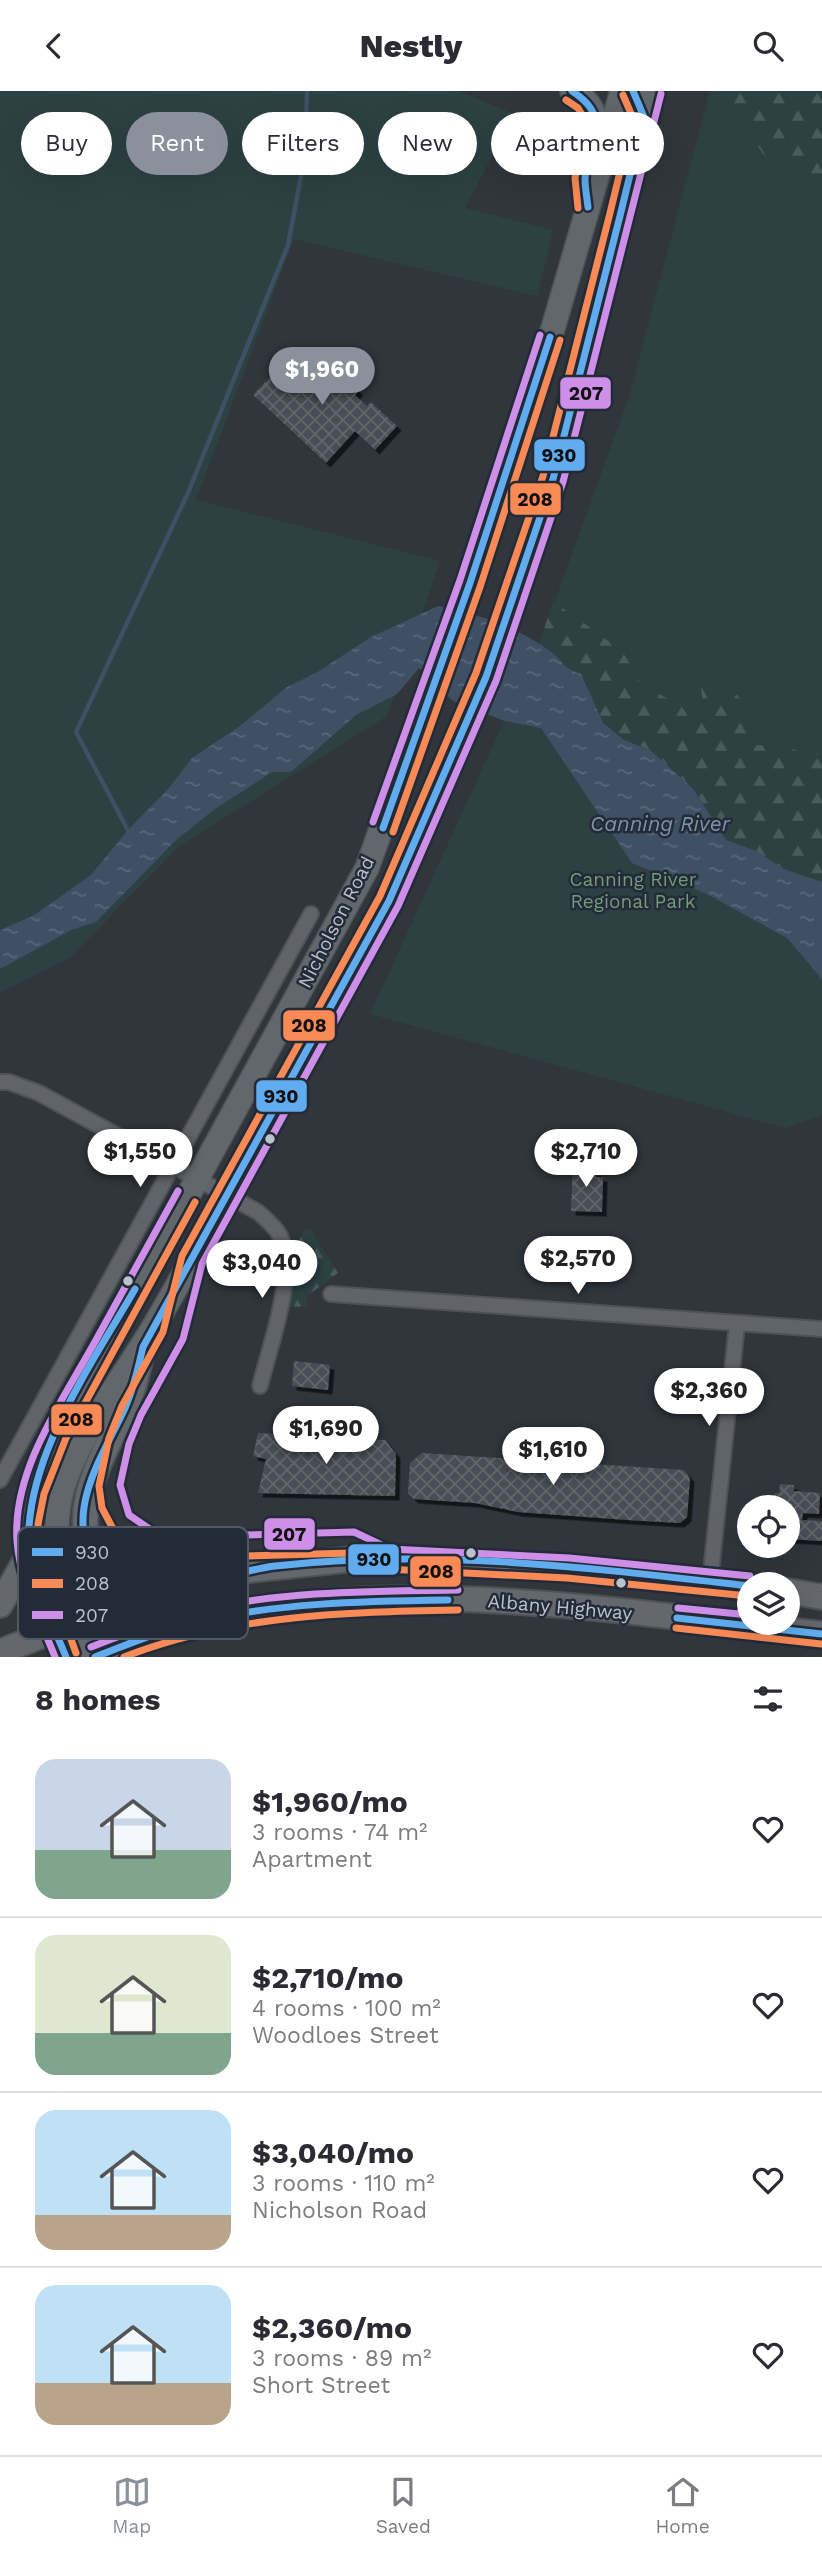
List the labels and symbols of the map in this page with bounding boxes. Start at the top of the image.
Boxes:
pin: $1,960 [265,347,379,407]
line badge: 207 [559,376,612,410]
text: 207 [569,382,603,405]
line badge: 930 [533,438,586,472]
text: 930 [541,444,577,467]
line badge: 208 [509,482,562,516]
text: 208 [517,488,553,511]
water label: Canning River [590,811,731,836]
street label: Nicholson Road [293,852,379,992]
park label: Canning River Regional Park [570,868,697,913]
line badge: 208 [282,1009,336,1042]
text: 208 [291,1014,327,1037]
line badge: 930 [255,1079,308,1113]
text: 930 [263,1085,299,1108]
pin: $1,550 [83,1129,197,1189]
pin: $2,710 [529,1129,643,1189]
unlabelled marker [263,1132,277,1146]
pin: $2,570 [521,1237,635,1296]
pin: $3,040 [205,1241,319,1300]
unlabelled marker [121,1274,135,1288]
pin: $2,360 [652,1369,766,1428]
line badge: 208 [50,1403,103,1436]
pin: $1,690 [269,1407,383,1466]
text: 208 [58,1408,94,1431]
pin: $1,610 [496,1427,610,1487]
line badge: 207 [263,1517,316,1551]
text: 207 [272,1523,306,1546]
legend [18,1527,248,1639]
text: 930 [75,1541,109,1564]
line badge: 930 [347,1543,400,1576]
unlabelled marker [464,1546,478,1560]
text: 930 [356,1548,392,1571]
line badge: 208 [409,1555,462,1588]
text: 208 [418,1560,454,1583]
text: 208 [75,1572,110,1595]
unlabelled marker [614,1576,628,1590]
street label: Albany Highway [487,1589,633,1625]
text: 207 [75,1604,108,1627]

